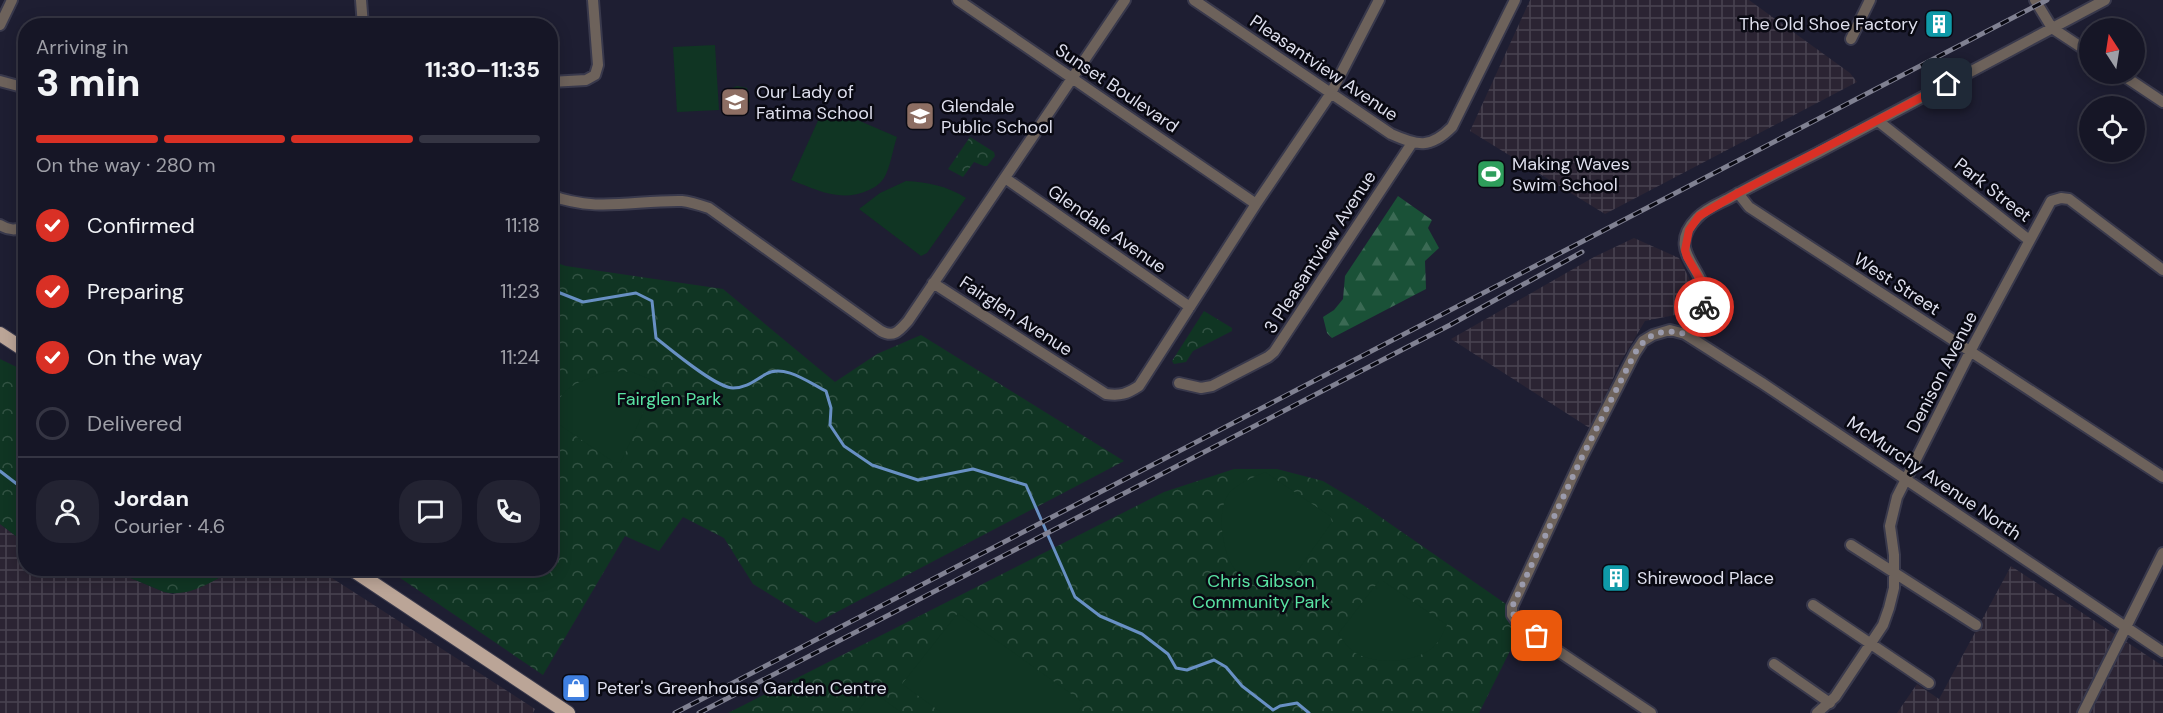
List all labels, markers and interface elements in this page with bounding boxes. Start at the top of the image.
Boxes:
building icon: The Old Shoe Factory [1923,8,1955,40]
street label: Pleasantview Avenue [1245,9,1403,127]
place label: The Old Shoe Factory [1739,12,1918,36]
north arrow [2079,18,2145,84]
map controls [2079,18,2145,162]
text: Arriving in [36,34,128,60]
street label: Sunset Boulevard [1051,38,1183,138]
text: 11:30–11:35 [425,55,540,84]
text: 3 min [36,57,141,108]
pin [1921,58,1972,109]
icon: home [1930,67,1963,100]
place label: Our Lady of Fatima School [756,80,873,125]
school or university icon: Our Lady of Fatima School [719,86,751,118]
place label: Glendale Public School [941,94,1053,139]
button: locate [2079,96,2145,162]
school or university icon: Glendale Public School [904,100,936,132]
text: On the way · 280 m [36,152,216,178]
place label: Making Waves Swim School [1512,152,1630,197]
street label: Park Street [1950,152,2036,228]
sports icon: Making Waves Swim School [1475,158,1507,190]
street label: 3 Pleasantview Avenue [1258,166,1382,338]
street label: Glendale Avenue [1043,179,1171,279]
icon: check [36,209,69,242]
text: Confirmed [87,211,195,240]
text: 11:18 [505,212,540,238]
street label: West Street [1849,247,1945,321]
street label: Fairglen Avenue [955,270,1077,362]
icon: check [36,275,69,308]
text: Preparing [87,277,184,306]
courier [1674,277,1734,337]
text: 11:23 [500,278,540,304]
icon: bike [1688,291,1721,324]
street label: Denison Avenue [1901,307,1983,437]
icon: check [36,341,69,374]
text: On the way [87,343,202,372]
text: 11:24 [500,344,540,370]
park label: Fairglen Park [617,387,721,411]
text: Delivered [87,409,182,438]
street label: McMurchy Avenue North [1842,411,2026,545]
button: person [36,480,99,543]
button: chat [399,480,462,543]
button: phone [477,480,540,543]
text: Jordan [114,484,189,513]
text: Courier · 4.6 [114,513,225,539]
building icon: Shirewood Place [1600,562,1632,594]
place label: Shirewood Place [1637,566,1774,590]
park label: Chris Gibson Community Park [1192,569,1330,614]
pin [1511,610,1562,661]
icon: bag [1520,619,1553,652]
shop icon: Peter's Greenhouse Garden Centre [560,672,592,704]
place label: Peter's Greenhouse Garden Centre [597,676,887,700]

